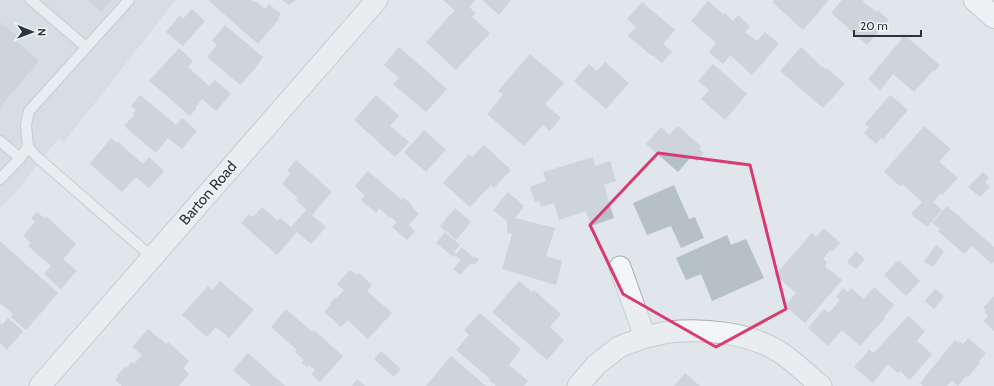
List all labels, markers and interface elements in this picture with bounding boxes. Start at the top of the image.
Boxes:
north arrow [12,12,52,52]
scale bar [854,12,921,38]
text: 20 m [860,18,888,33]
text: N [35,28,49,36]
street label: Barton Road [175,157,241,229]

